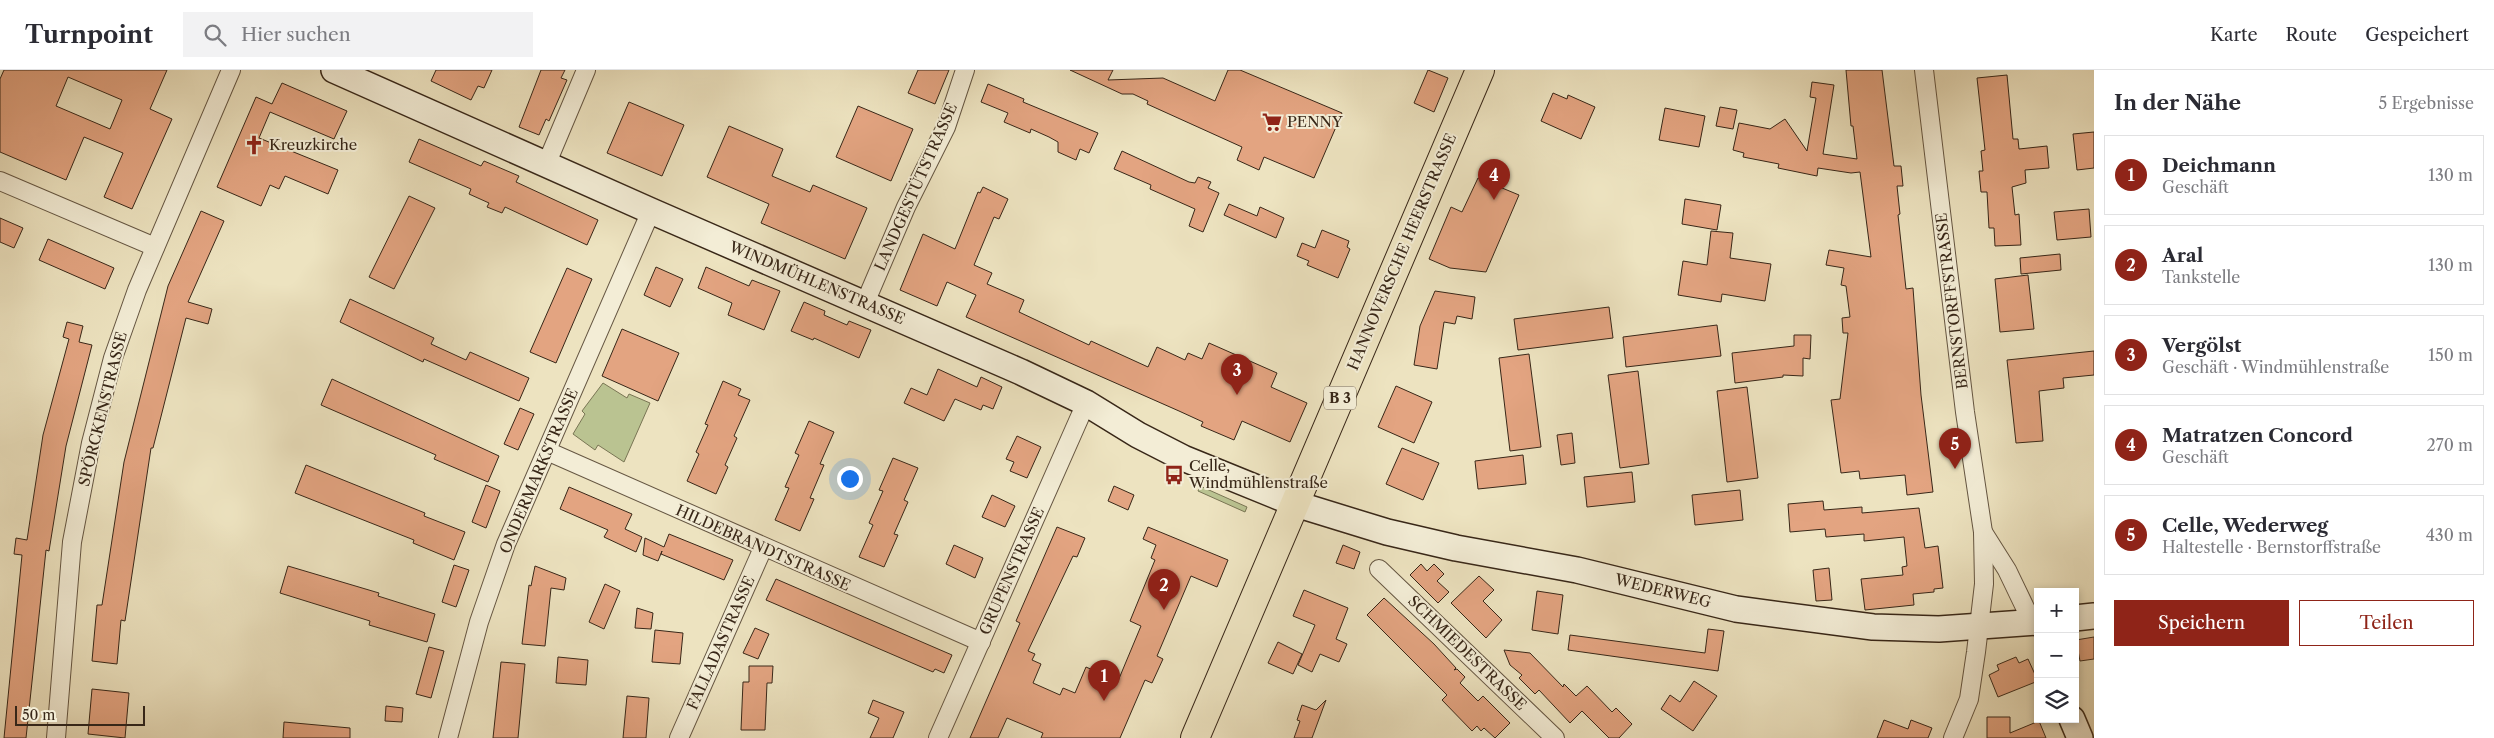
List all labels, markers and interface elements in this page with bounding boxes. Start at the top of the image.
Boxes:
search box [183,12,533,57]
text: Turnpoint [25,20,153,49]
icon: search [201,21,229,49]
text: Hier suchen [241,23,351,46]
text: Karte [2210,24,2258,46]
text: Route [2286,24,2337,46]
text: Gespeichert [2365,24,2469,46]
text: In der Nähe [2114,90,2241,115]
text: 5 Ergebnisse [2379,93,2474,113]
street label: LANDGESTÜTSTRASSE [870,100,961,274]
supermarket icon: PENNY [1261,111,1283,133]
place label: PENNY [1287,112,1343,131]
street label: HANNOVERSCHE HEERSTRASSE [1343,130,1460,373]
church icon: Kreuzkirche [243,134,265,156]
place label: Kreuzkirche [269,135,357,154]
text: Deichmann [2162,154,2276,177]
pin: 4 [1478,159,1510,200]
text: 1 [2127,165,2135,185]
text: 130 m [2428,165,2473,185]
text: Geschäft [2162,177,2229,197]
street label: BERNSTORFFSTRASSE [1931,212,1972,390]
street label: WINDMÜHLENSTRASSE [725,236,908,328]
text: Aral [2162,244,2204,267]
text: 2 [2126,255,2136,275]
text: 130 m [2428,255,2473,275]
text: Tankstelle [2162,267,2240,287]
street label: SPÖRCKENSTRASSE [74,330,131,488]
text: Vergölst [2162,334,2241,357]
text: 3 [2126,345,2136,365]
text: 150 m [2428,345,2473,365]
pin: 3 [1221,354,1253,395]
text: Geschäft · Windmühlenstraße [2162,357,2389,377]
street label: ONDERMARKSTRASSE [495,385,582,556]
road number: B 3 [1324,386,1356,409]
text: Matratzen Concord [2162,424,2353,447]
pin: 5 [1939,428,1971,469]
text: 4 [2126,435,2136,455]
text: 270 m [2427,435,2473,455]
text: Geschäft [2162,447,2229,467]
place label: Celle, Windmühlenstraße [1188,456,1328,492]
bus stop icon: Celle, Windmühlenstraße [1163,464,1185,486]
your location [837,466,863,492]
street label: HILDEBRANDTSTRASSE [673,500,854,595]
street label: GRUPENSTRASSE [975,504,1048,638]
text: Celle, Wederweg [2162,514,2328,537]
text: 5 [2127,525,2135,545]
text: 430 m [2426,525,2473,545]
text: Haltestelle · Bernstorffstraße [2162,537,2381,557]
pin: 2 [1148,569,1180,610]
street label: WEDERWEG [1612,569,1713,612]
street label: FALLADASTRASSE [683,573,759,713]
map controls [2034,588,2079,723]
button: + [2034,588,2079,633]
street label: SCHMIEDESTRASSE [1404,591,1531,714]
button: Speichern [2114,600,2289,646]
button: Teilen [2299,600,2474,646]
button: − [2034,633,2079,678]
pin: 1 [1088,660,1120,701]
button: layers [2034,678,2079,723]
scale bar [15,703,145,726]
text: 50 m [22,706,55,724]

